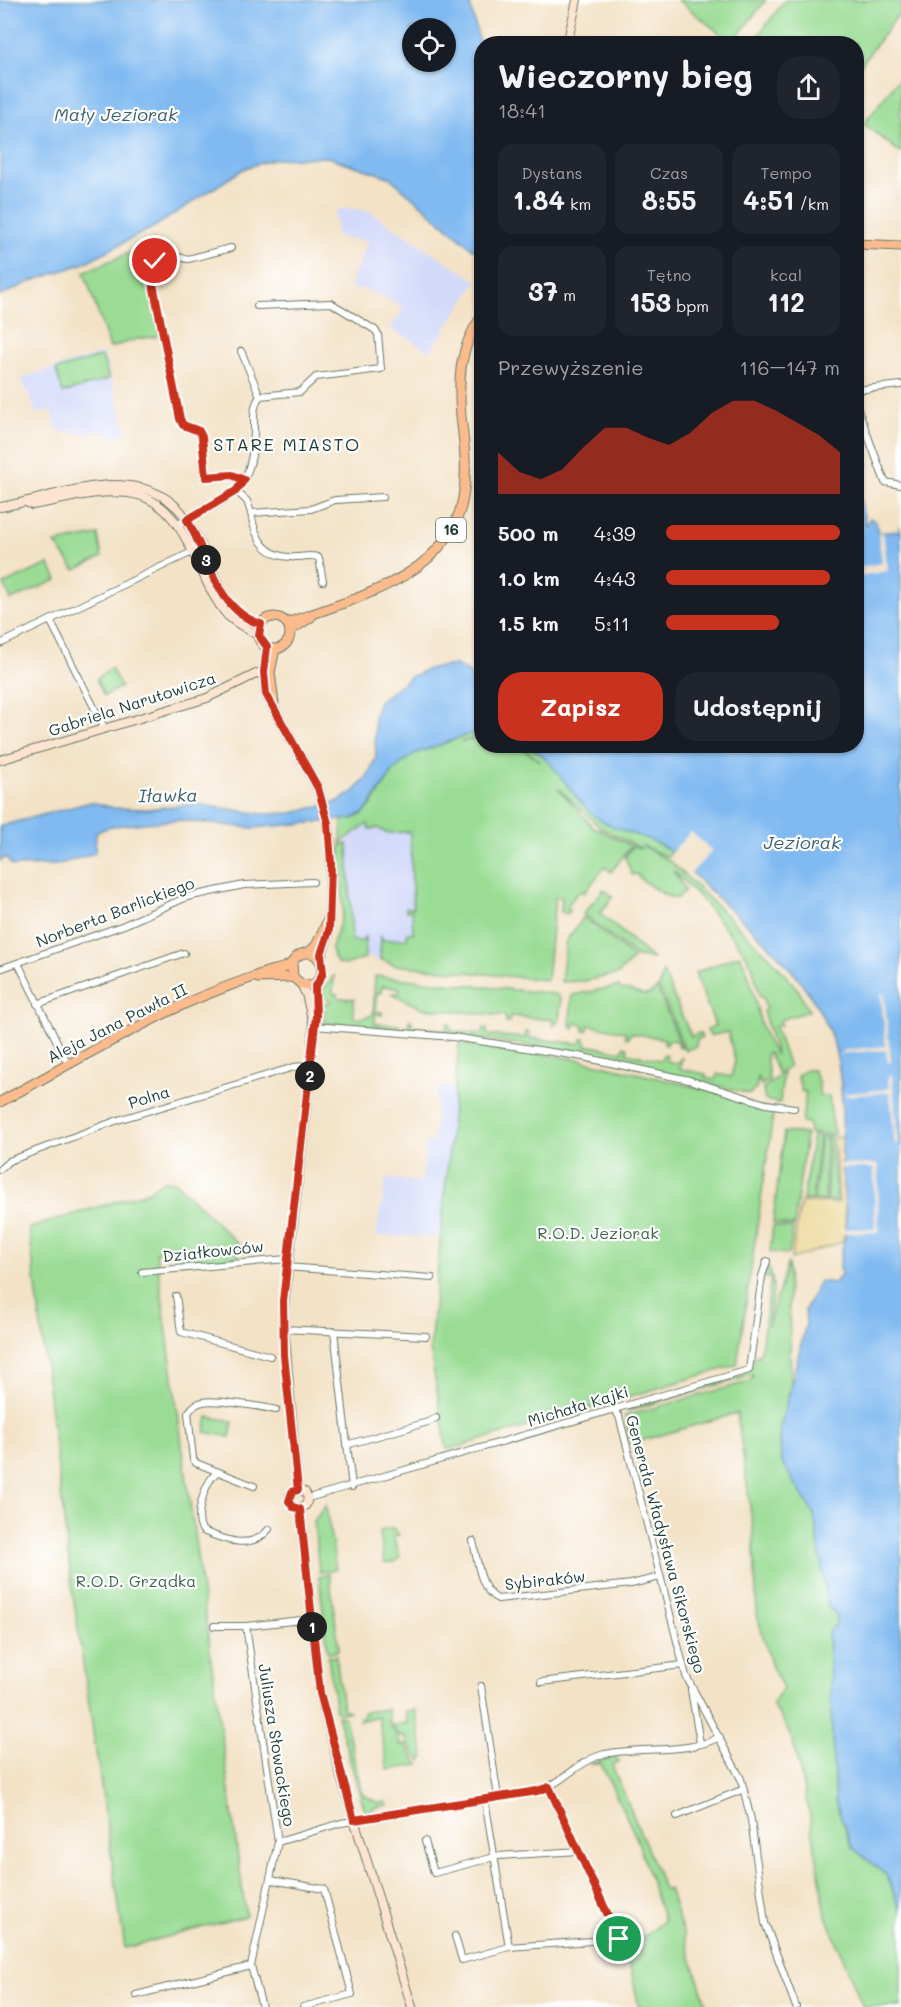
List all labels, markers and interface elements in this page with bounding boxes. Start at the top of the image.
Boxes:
map controls [402,18,456,72]
button: locate [402,18,456,72]
text: Wieczorny bieg [498,53,753,96]
button: share [777,56,840,119]
text: 18:41 [498,97,546,123]
water label: Mały Jeziorak [54,102,178,126]
text: Dystans [522,162,582,183]
text: Czas [650,162,688,183]
text: Tempo [761,162,811,183]
text: 1.84 [513,183,565,217]
text: 8:55 [642,183,696,217]
text: 4:51 [743,183,794,217]
text: km [565,193,591,214]
text: /km [794,193,829,214]
pin [129,235,180,286]
icon: check [138,244,171,277]
text: Tętno [647,264,691,285]
text: kcal [770,264,802,285]
text: 37 [528,274,558,308]
text: m [558,284,576,305]
text: 153 [629,285,671,319]
text: 112 [767,285,805,319]
text: bpm [671,295,709,316]
text: Przewyższenie [498,354,644,380]
text: 116–147 m [740,354,840,380]
district label: STARE MIASTO [213,432,361,456]
road number: 16 [436,518,466,542]
text: 500 m [498,520,558,546]
text: 4:39 [594,520,635,546]
pin: 3 [191,545,221,575]
text: 3 [201,549,211,570]
text: 1.0 km [498,565,560,591]
text: 4:43 [594,565,635,591]
text: 1.5 km [498,610,559,636]
text: 5:11 [594,610,630,636]
street label: Gabriela Narutowicza [46,667,218,740]
button: Zapisz [498,672,663,741]
button: Udostępnij [675,672,840,741]
water label: Iławka [138,782,198,808]
water label: Jeziorak [763,830,841,854]
street label: Norberta Barlickiego [33,872,197,951]
street label: Aleja Jana Pawła II [43,978,190,1067]
pin: 2 [295,1061,325,1091]
text: 2 [306,1065,314,1086]
street label: Polna [126,1080,172,1113]
park label: R.O.D. Jeziorak [537,1222,659,1243]
street label: Działkowców [161,1235,264,1266]
street label: Michała Kajki [525,1380,631,1431]
street label: Generała Władysława Sikorskiego [622,1413,711,1675]
street label: Sybiraków [504,1565,586,1594]
park label: R.O.D. Grządka [76,1570,196,1591]
pin: 1 [297,1612,327,1642]
text: 1 [308,1616,316,1637]
street label: Juliusza Słowackiego [254,1662,301,1828]
pin [593,1913,644,1964]
icon: arrive [602,1922,635,1955]

